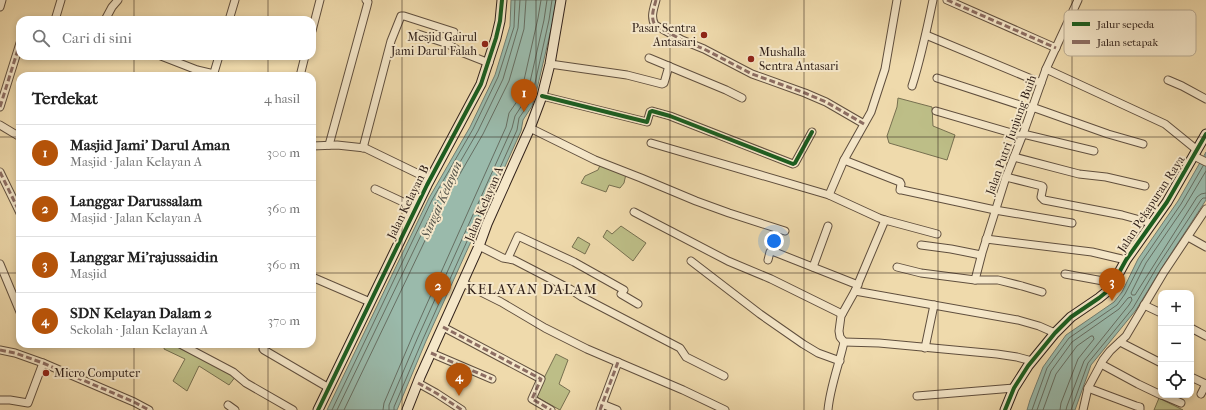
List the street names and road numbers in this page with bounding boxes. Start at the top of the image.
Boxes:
street label: Jalan Putri Junjung Buih [982,73,1039,198]
street label: Jalan Pekapuran Raya [1114,153,1188,256]
street label: Jalan Kelayan B [384,163,432,242]
street label: Jalan Kelayan A [461,164,506,245]

